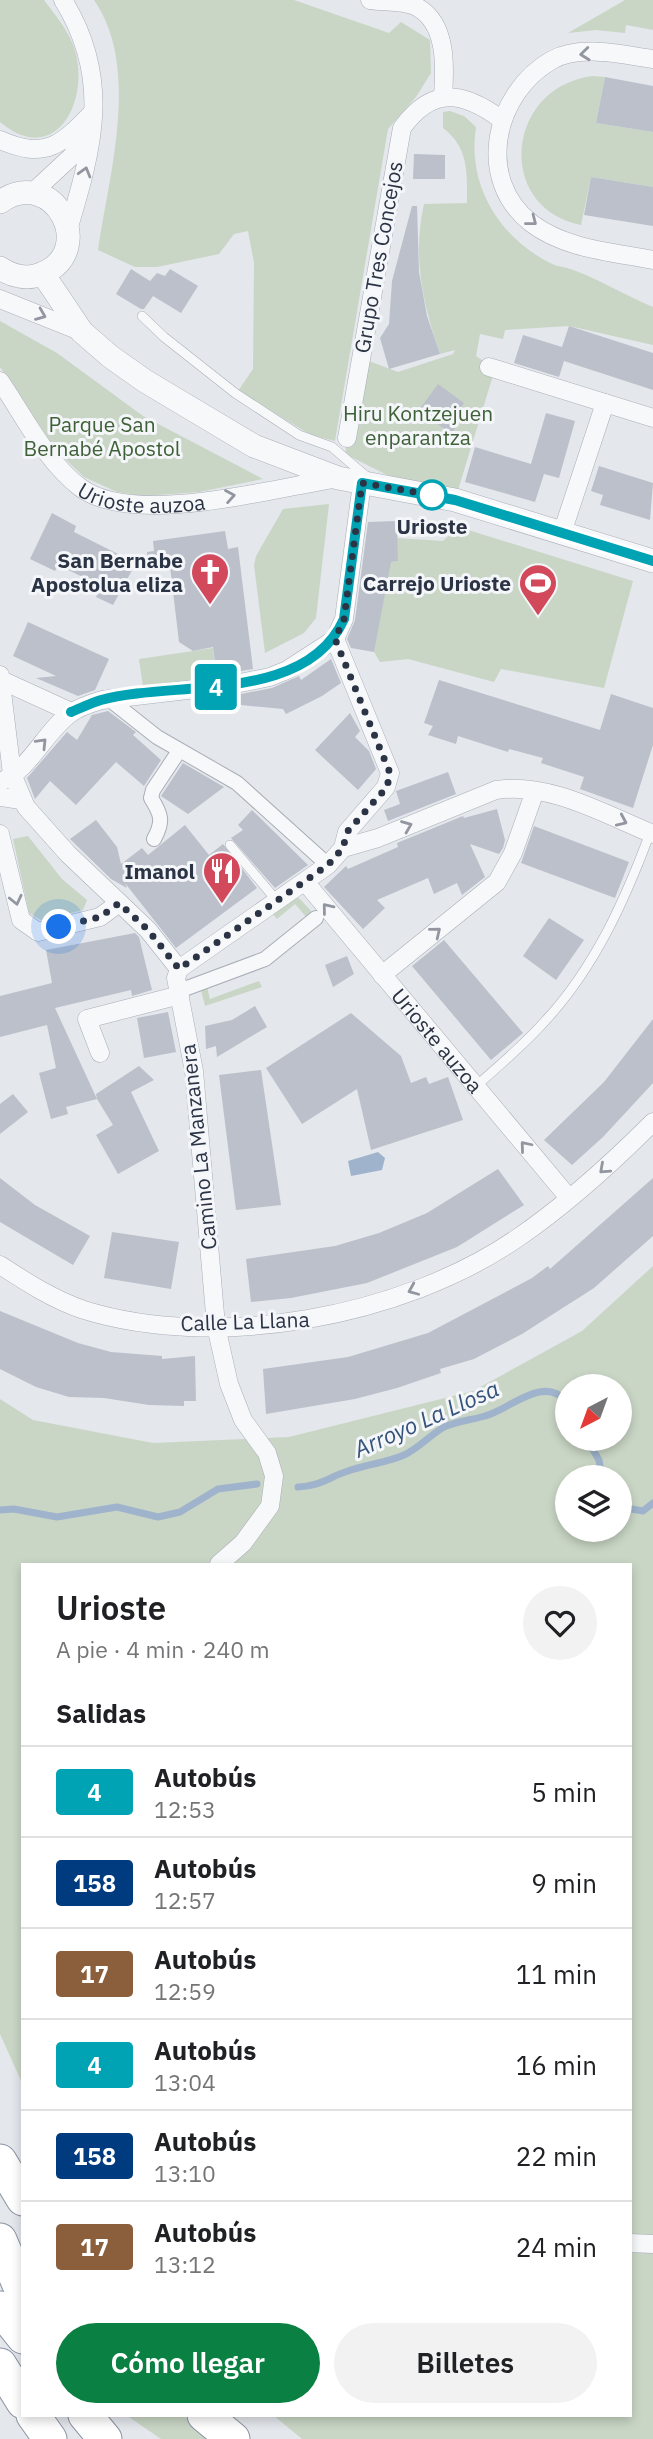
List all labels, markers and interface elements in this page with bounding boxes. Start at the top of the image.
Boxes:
one-way arrow [580,46,591,61]
street label: Grupo Tres Concejos [347,159,409,355]
one-way arrow [77,166,92,178]
one-way arrow [525,213,537,226]
one-way arrow [35,307,47,321]
park label: Hiru Kontzejuen enparantza [343,399,493,451]
park label: Parque San Bernabé Apostol [24,410,181,462]
street label: Urioste auzoa [73,476,207,519]
marker: Urioste [417,480,447,510]
one-way arrow [224,489,236,504]
place label: Urioste [396,512,468,540]
place label: San Bernabe Apostolua eliza [31,546,183,598]
church icon: San Bernabe Apostolua eliza [189,551,231,606]
sports icon: Carrejo Urioste [517,562,559,617]
place label: Carrejo Urioste [363,569,511,597]
line badge: 4 [193,664,239,710]
text: 4 [209,671,223,703]
one-way arrow [33,738,46,751]
one-way arrow [615,813,628,827]
one-way arrow [401,820,413,834]
restaurant icon: Imanol [201,850,243,905]
place label: Imanol [124,857,195,885]
one-way arrow [8,894,22,906]
one-way arrow [323,903,336,915]
your location [41,909,76,944]
one-way arrow [428,927,440,940]
street label: Urioste auzoa [385,982,489,1099]
street label: Camino La Manzanera [173,1043,223,1251]
one-way arrow [521,1141,533,1154]
one-way arrow [599,1161,612,1173]
one-way arrow [408,1282,420,1296]
street label: Calle La Llana [180,1305,310,1337]
water label: Arroyo La Llosa [348,1373,503,1464]
north arrow [555,1374,632,1451]
map controls [555,1374,632,1542]
button: layers [555,1465,632,1542]
text: Urioste [56,1586,166,1629]
button: heart [523,1586,597,1660]
text: A pie · 4 min · 240 m [56,1634,270,1664]
text: Salidas [56,1696,146,1730]
text: Autobús [154,1760,256,1794]
text: 5 min [531,1775,597,1809]
text: 4 [87,1776,102,1808]
text: 12:53 [154,1794,216,1824]
text: Autobús [154,1851,256,1885]
text: 9 min [531,1866,597,1900]
text: 158 [73,1867,116,1899]
text: 12:57 [154,1885,216,1915]
text: Autobús [154,1942,256,1976]
text: 11 min [516,1957,597,1991]
text: 17 [80,1958,109,1990]
text: 12:59 [154,1976,216,2006]
text: Autobús [154,2033,256,2067]
text: 16 min [516,2048,597,2082]
text: 4 [87,2049,102,2081]
text: 13:04 [154,2067,216,2097]
text: Autobús [154,2124,256,2158]
text: 22 min [516,2139,597,2173]
text: 158 [73,2140,116,2172]
text: 13:10 [154,2158,216,2188]
text: Autobús [154,2215,256,2249]
text: 24 min [516,2230,597,2264]
text: 17 [80,2231,109,2263]
text: 13:12 [154,2249,216,2279]
button: Cómo llegar [56,2323,320,2403]
button: Billetes [334,2323,597,2403]

